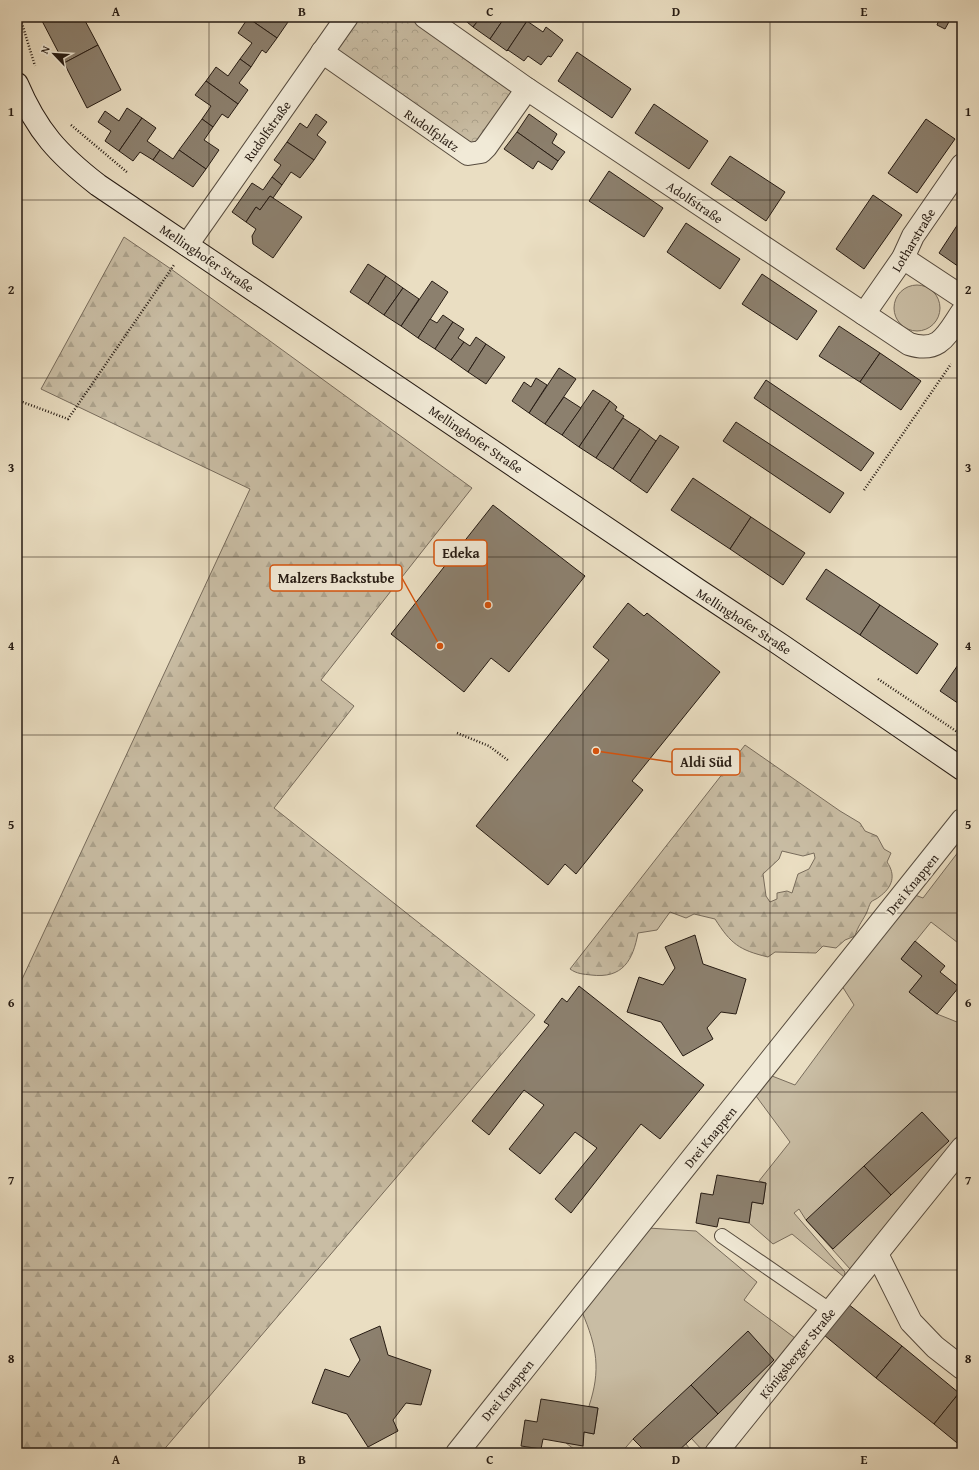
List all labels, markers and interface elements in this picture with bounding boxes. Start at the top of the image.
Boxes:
text: A [112,2,121,21]
text: B [298,2,306,21]
text: C [486,2,494,21]
text: D [672,2,680,21]
text: E [861,2,868,21]
north arrow [34,34,74,74]
text: N [36,42,54,56]
street label: Rudolfstraße [239,97,295,166]
text: 1 [8,102,14,121]
text: 1 [965,102,971,121]
street label: Rudolfplatz [400,105,463,156]
street label: Adolfstraße [663,177,727,228]
street label: Lotharstraße [887,205,940,276]
street label: Mellinghofer Straße [156,220,258,297]
text: 2 [8,280,15,299]
text: 2 [965,280,972,299]
street label: Mellinghofer Straße [425,401,527,478]
text: 3 [8,458,14,477]
text: 3 [965,458,971,477]
callout: Edeka [434,540,487,566]
text: Edeka [442,543,481,563]
callout: Malzers Backstube [270,565,402,591]
text: Malzers Backstube [278,568,394,588]
street label: Mellinghofer Straße [692,584,795,659]
text: 4 [8,636,15,655]
text: 4 [965,636,972,655]
callout: Aldi Süd [672,749,740,775]
text: Aldi Süd [680,752,732,772]
text: 5 [8,815,15,834]
text: 5 [965,815,972,834]
street label: Drei Knappen [882,849,944,919]
text: 6 [8,993,15,1012]
text: 6 [965,993,972,1012]
street label: Drei Knappen [680,1102,742,1172]
text: 7 [8,1171,15,1190]
text: 7 [965,1171,972,1190]
street label: Königsberger Straße [755,1304,840,1403]
text: 8 [8,1349,15,1368]
text: 8 [965,1349,972,1368]
street label: Drei Knappen [477,1355,539,1425]
text: A [112,1450,121,1469]
text: B [298,1450,306,1469]
text: C [486,1450,494,1469]
text: D [672,1450,680,1469]
text: E [861,1450,868,1469]

